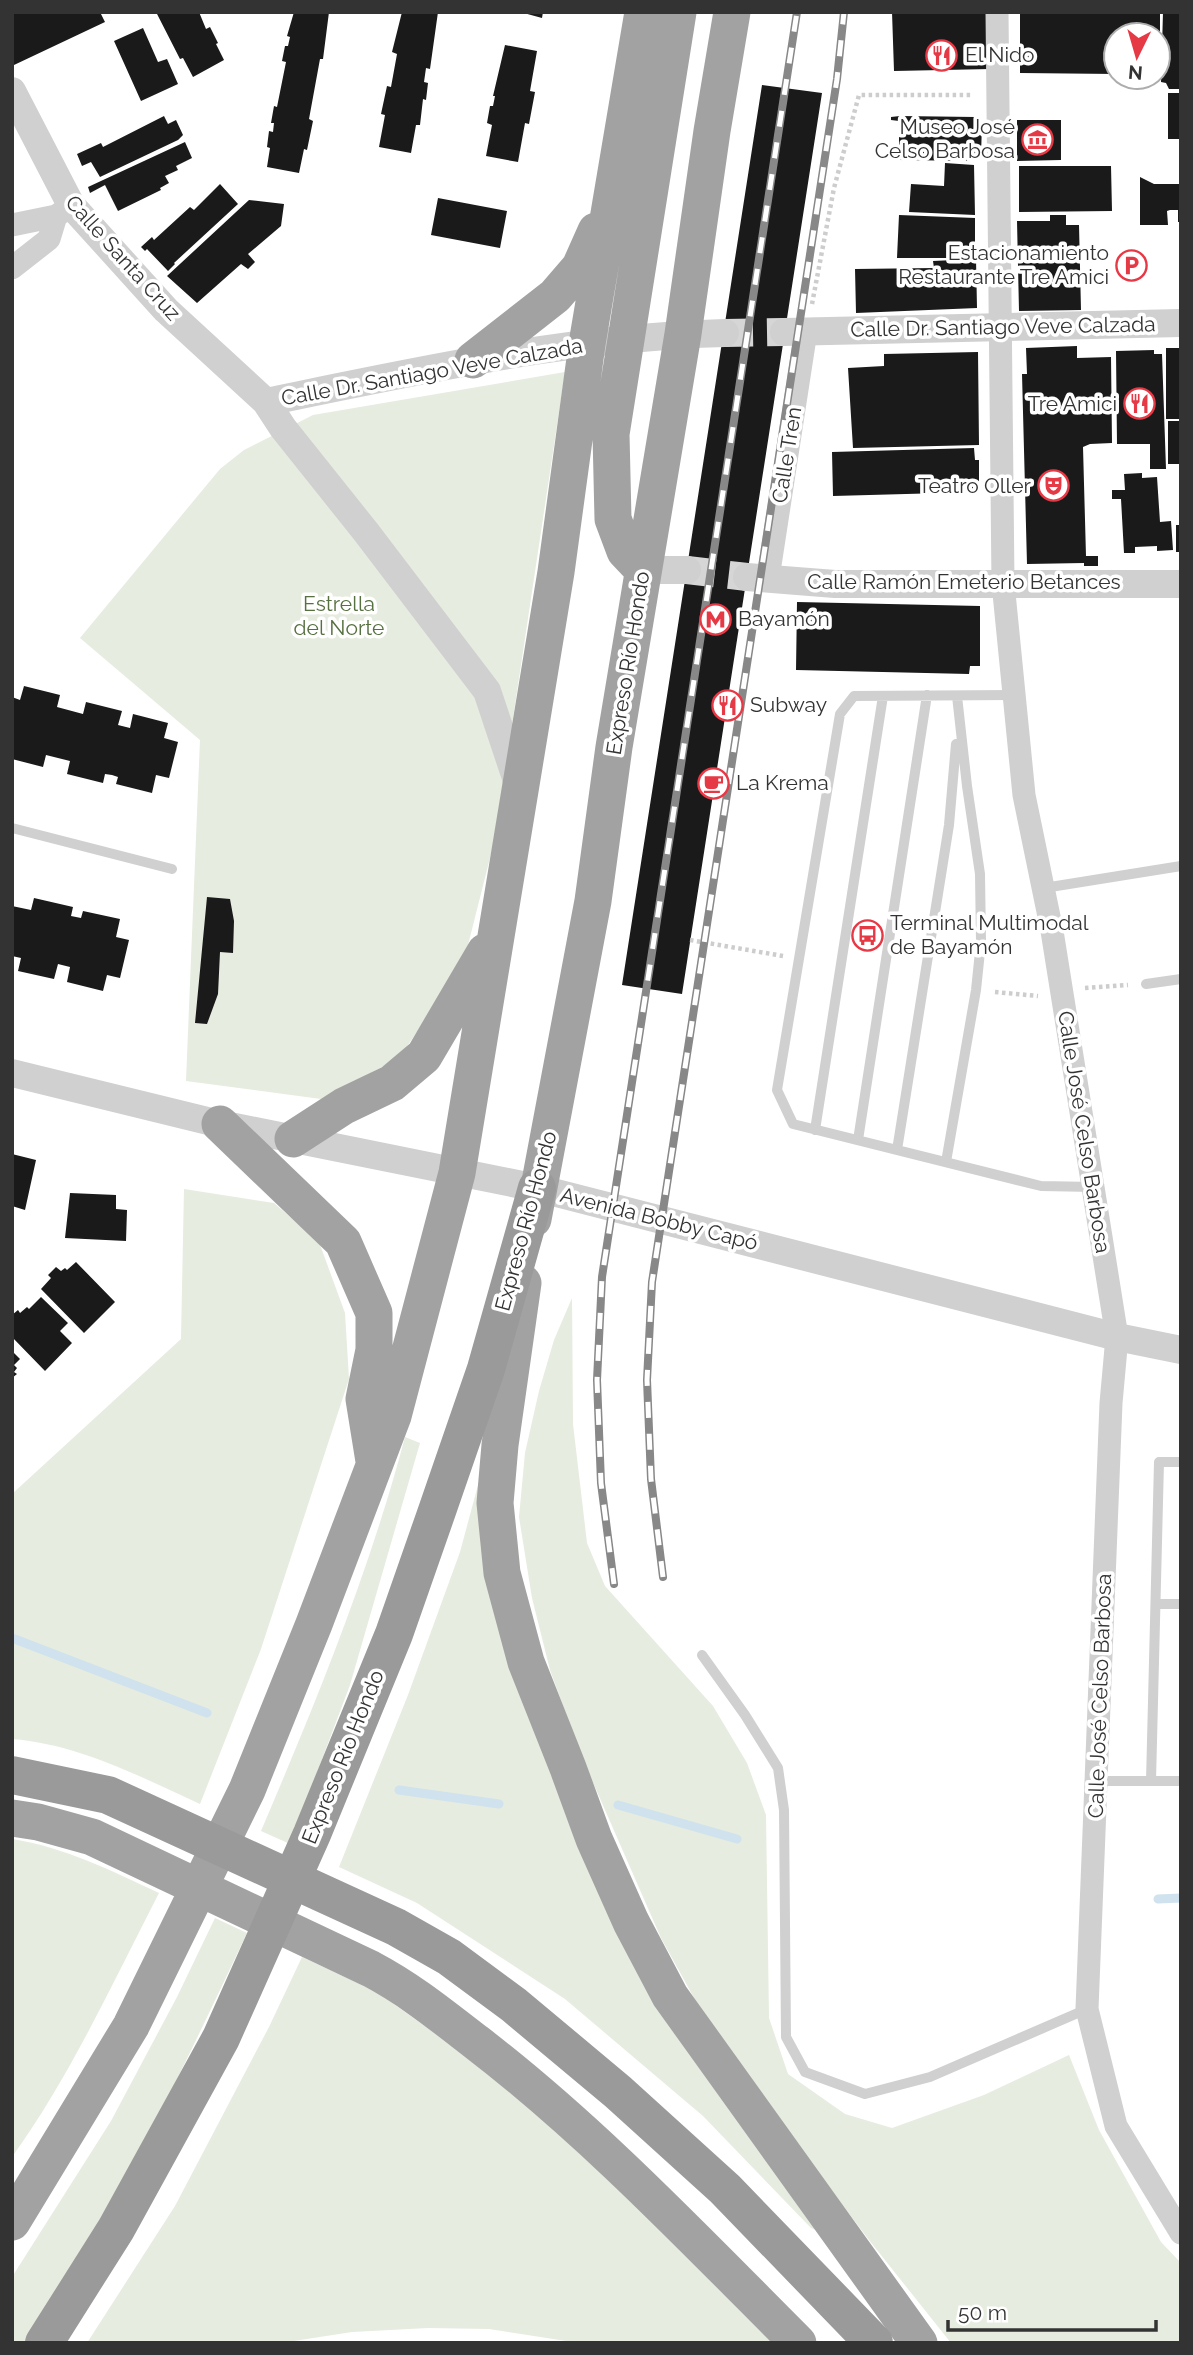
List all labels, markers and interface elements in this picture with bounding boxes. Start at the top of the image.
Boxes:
north arrow [1102,21,1172,91]
restaurant icon: El Nido [925,38,959,72]
place label: El Nido [965,42,1035,67]
text: N [1127,61,1144,85]
place label: Museo José Celso Barbosa [875,114,1015,163]
museum icon: Museo José Celso Barbosa [1021,122,1055,156]
street label: Calle Santa Cruz [61,190,186,325]
place label: Estacionamiento Restaurante Tre Amici [898,240,1109,289]
parking icon: Estacionamiento Restaurante Tre Amici [1115,248,1149,282]
street label: Calle Dr. Santiago Veve Calzada [850,311,1156,342]
street label: Calle Dr. Santiago Veve Calzada [279,333,584,410]
restaurant icon: Tre Amici [1123,387,1157,421]
place label: Tre Amici [1028,391,1117,416]
street label: Calle Tren [767,405,806,505]
theatre icon: Teatro Oller [1037,469,1071,503]
place label: Teatro Oller [918,473,1032,498]
street label: Expreso Río Hondo [601,569,654,756]
street label: Calle Ramón Emeterio Betances [807,569,1121,594]
park label: Estrella del Norte [294,591,384,640]
metro station icon: Bayamón [698,602,732,636]
place label: Bayamón [738,606,830,631]
restaurant icon: Subway [710,688,744,722]
place label: Subway [750,692,827,717]
cafe icon: La Krema [696,766,730,800]
place label: La Krema [736,770,829,795]
place label: Terminal Multimodal de Bayamón [890,910,1089,959]
bus stop icon: Terminal Multimodal de Bayamón [850,918,884,952]
street label: Calle José Celso Barbosa [1053,1009,1116,1255]
street label: Expreso Río Hondo [489,1128,562,1314]
street label: Avenida Bobby Capó [558,1182,761,1255]
street label: Calle José Celso Barbosa [1083,1573,1116,1819]
street label: Expreso Río Hondo [296,1666,389,1847]
scale bar [948,2288,1156,2332]
text: 50 m [958,2300,1007,2325]

